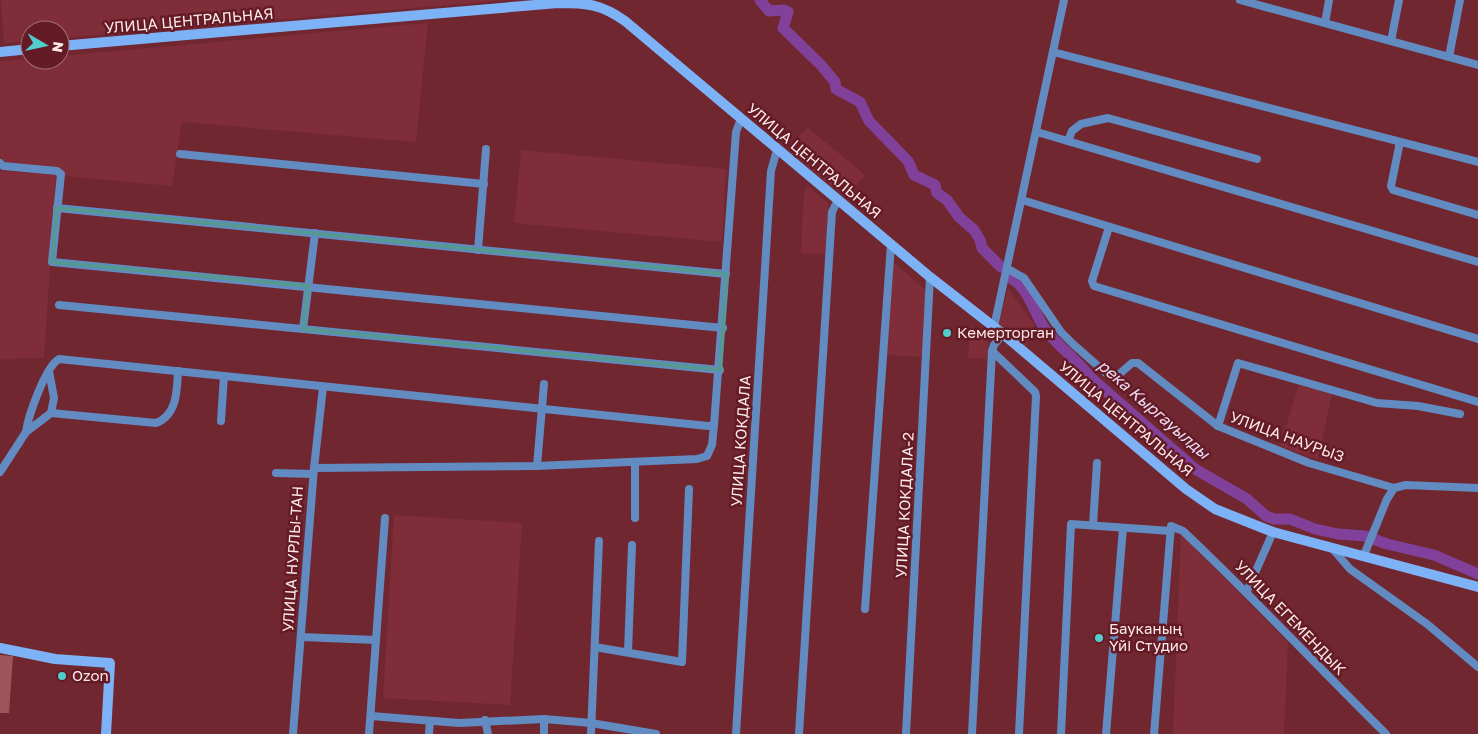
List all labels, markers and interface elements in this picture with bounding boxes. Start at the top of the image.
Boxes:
street label: УЛИЦА ЦЕНТРАЛЬНАЯ [104,4,274,36]
north arrow [20,20,70,70]
text: N [49,41,68,54]
street label: УЛИЦА ЦЕНТРАЛЬНАЯ [744,99,885,222]
place label: Кемерторган [957,323,1054,341]
marker: Кемерторган [941,327,953,339]
water label: река Кыргауылды [1094,355,1215,464]
street label: УЛИЦА ЦЕНТРАЛЬНАЯ [1056,357,1197,480]
street label: УЛИЦА КОКДАЛА [726,375,754,507]
street label: УЛИЦА НАУРЫЗ [1228,407,1347,465]
street label: УЛИЦА КОКДАЛА-2 [891,432,917,578]
street label: УЛИЦА НУРЛЫ-ТАН [278,485,306,633]
street label: УЛИЦА ЕГЕМЕНДЫК [1231,556,1350,679]
place label: Бауканың Үйі Студио [1109,619,1188,654]
marker: Бауканың Үйі Студио [1093,632,1105,644]
place label: Ozon [72,666,109,684]
marker: Ozon [56,670,68,682]

